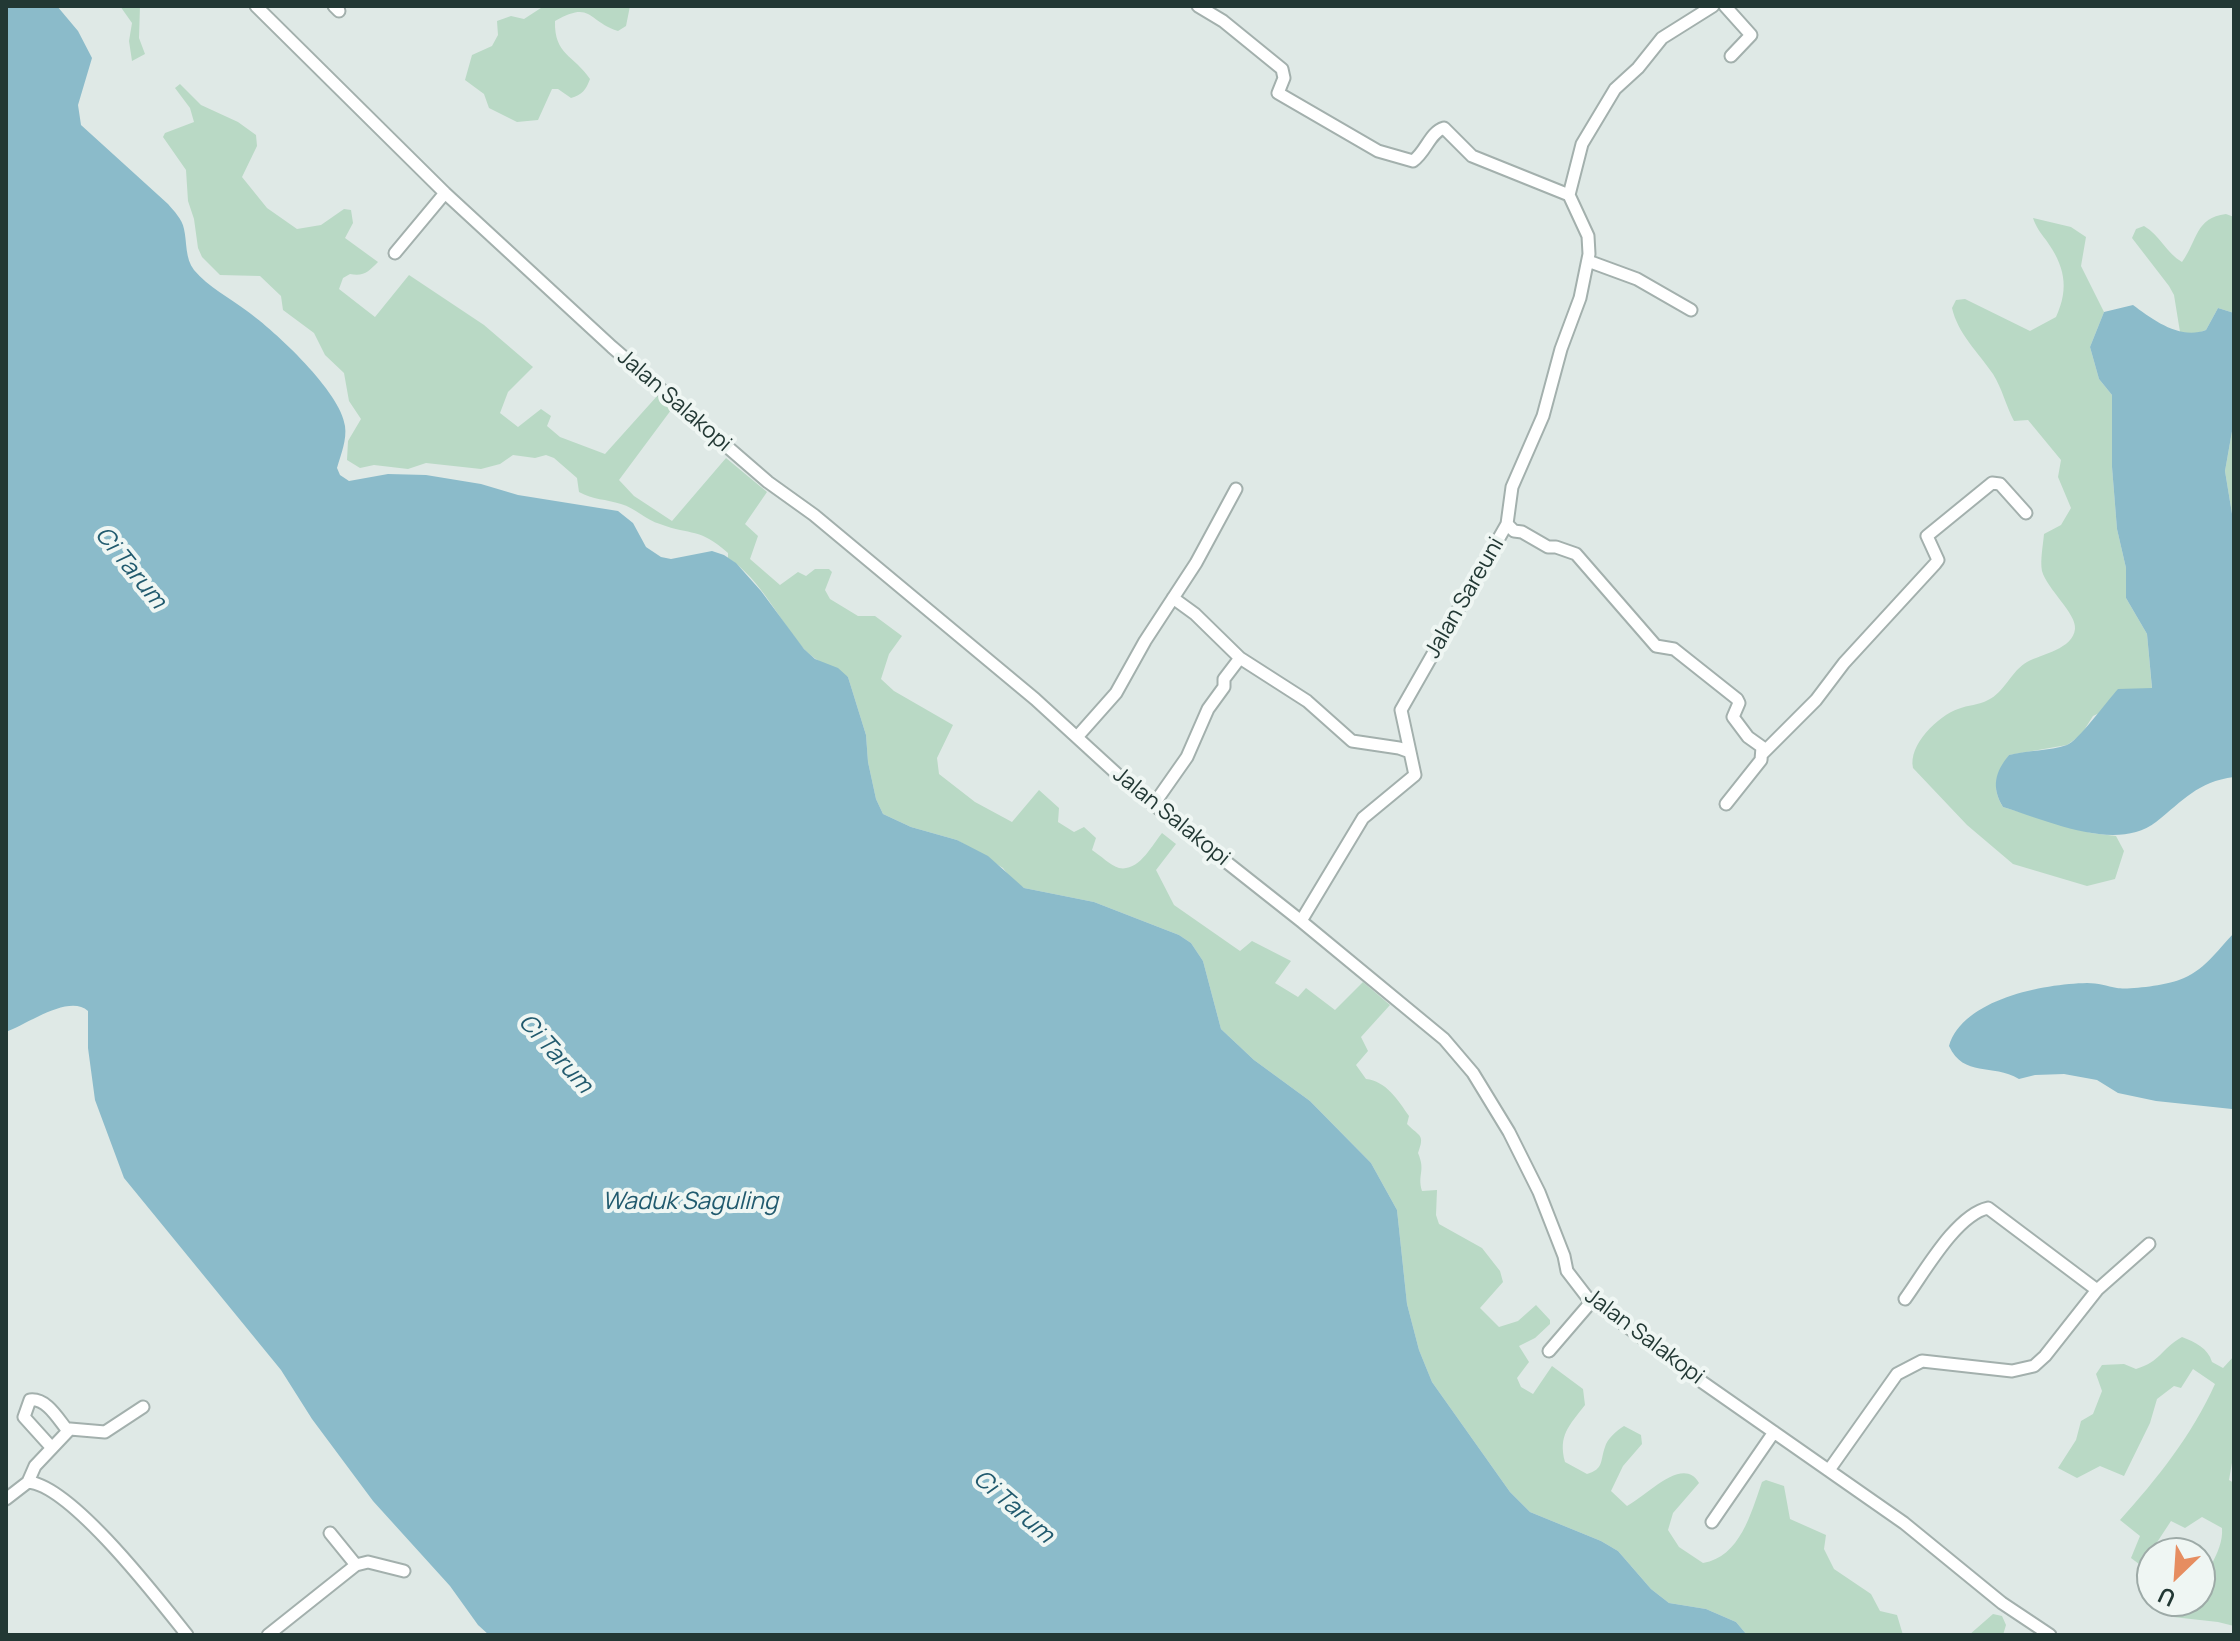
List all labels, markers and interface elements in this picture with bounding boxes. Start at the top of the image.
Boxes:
street label: Jalan Salakopi [612,344,736,458]
water label: Ci Tarum [88,521,172,615]
street label: Jalan Sareuni [1420,533,1510,663]
street label: Jalan Salakopi [1107,762,1235,872]
water label: Ci Tarum [512,1008,598,1100]
water label: Waduk Saguling [602,1188,778,1216]
street label: Jalan Salakopi [1579,1284,1709,1390]
water label: Ci Tarum [967,1464,1059,1550]
north arrow [2136,1537,2216,1617]
text: U [2153,1580,2180,1614]

